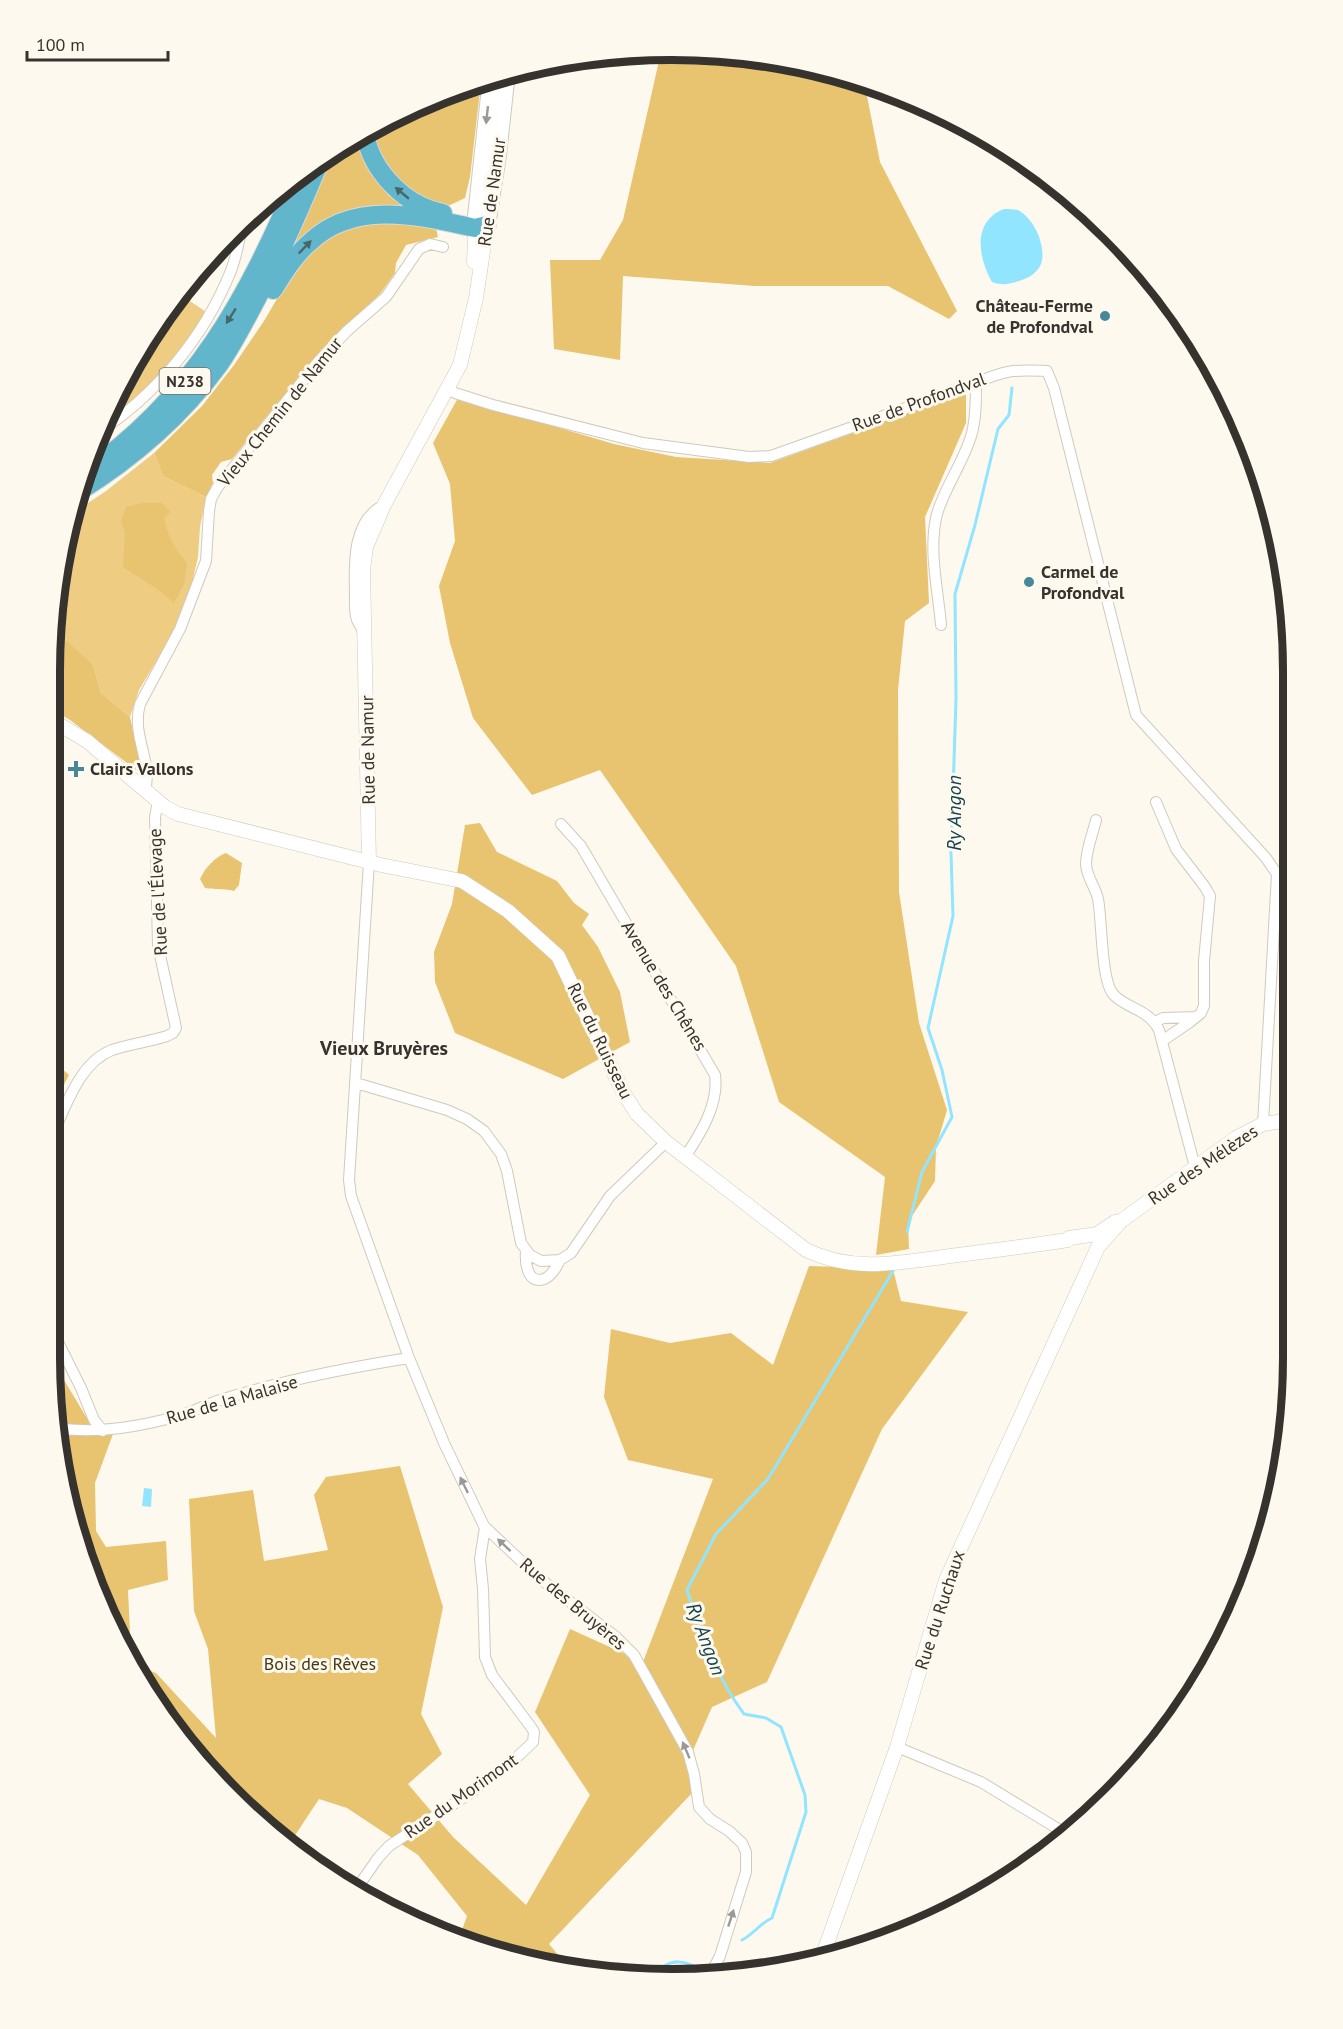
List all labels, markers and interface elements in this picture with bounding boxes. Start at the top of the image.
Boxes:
scale bar [27,24,168,62]
text: 100 m [36,33,85,56]
one-way arrow [482,105,492,124]
street label: Rue de Namur [473,136,510,248]
one-way arrow [394,186,410,199]
one-way arrow [298,240,312,255]
place label: Château-Ferme de Profondval [976,294,1094,338]
one-way arrow [226,308,237,324]
marker: Château-Ferme de Profondval [1098,309,1112,323]
street label: Vieux Chemin de Namur [212,332,347,492]
street label: Rue de Profondval [849,366,989,436]
road number: N238 [160,368,210,394]
place label: Carmel de Profondval [1041,560,1125,604]
marker: Carmel de Profondval [1022,575,1036,589]
street label: Rue de Namur [355,695,380,805]
place label: Clairs Vallons [90,757,194,780]
marker: Clairs Vallons [67,760,85,778]
water label: Ry Angon [941,775,967,851]
street label: Rue de l'Élevage [143,828,172,956]
street label: Avenue des Chênes [616,916,712,1055]
street label: Rue du Ruisseau [562,979,638,1103]
district label: Vieux Bruyères [319,1035,448,1061]
street label: Rue des Mélèzes [1143,1119,1262,1210]
street label: Rue de la Malaise [163,1370,300,1429]
one-way arrow [460,1477,469,1494]
one-way arrow [496,1538,511,1552]
street label: Rue du Ruchaux [909,1547,970,1673]
street label: Rue des Bruyères [515,1552,631,1655]
water label: Ry Angon [680,1599,732,1679]
park label: Bois des Rêves [264,1652,376,1675]
one-way arrow [681,1740,691,1758]
street label: Rue du Morimont [399,1748,522,1843]
one-way arrow [727,1909,736,1927]

